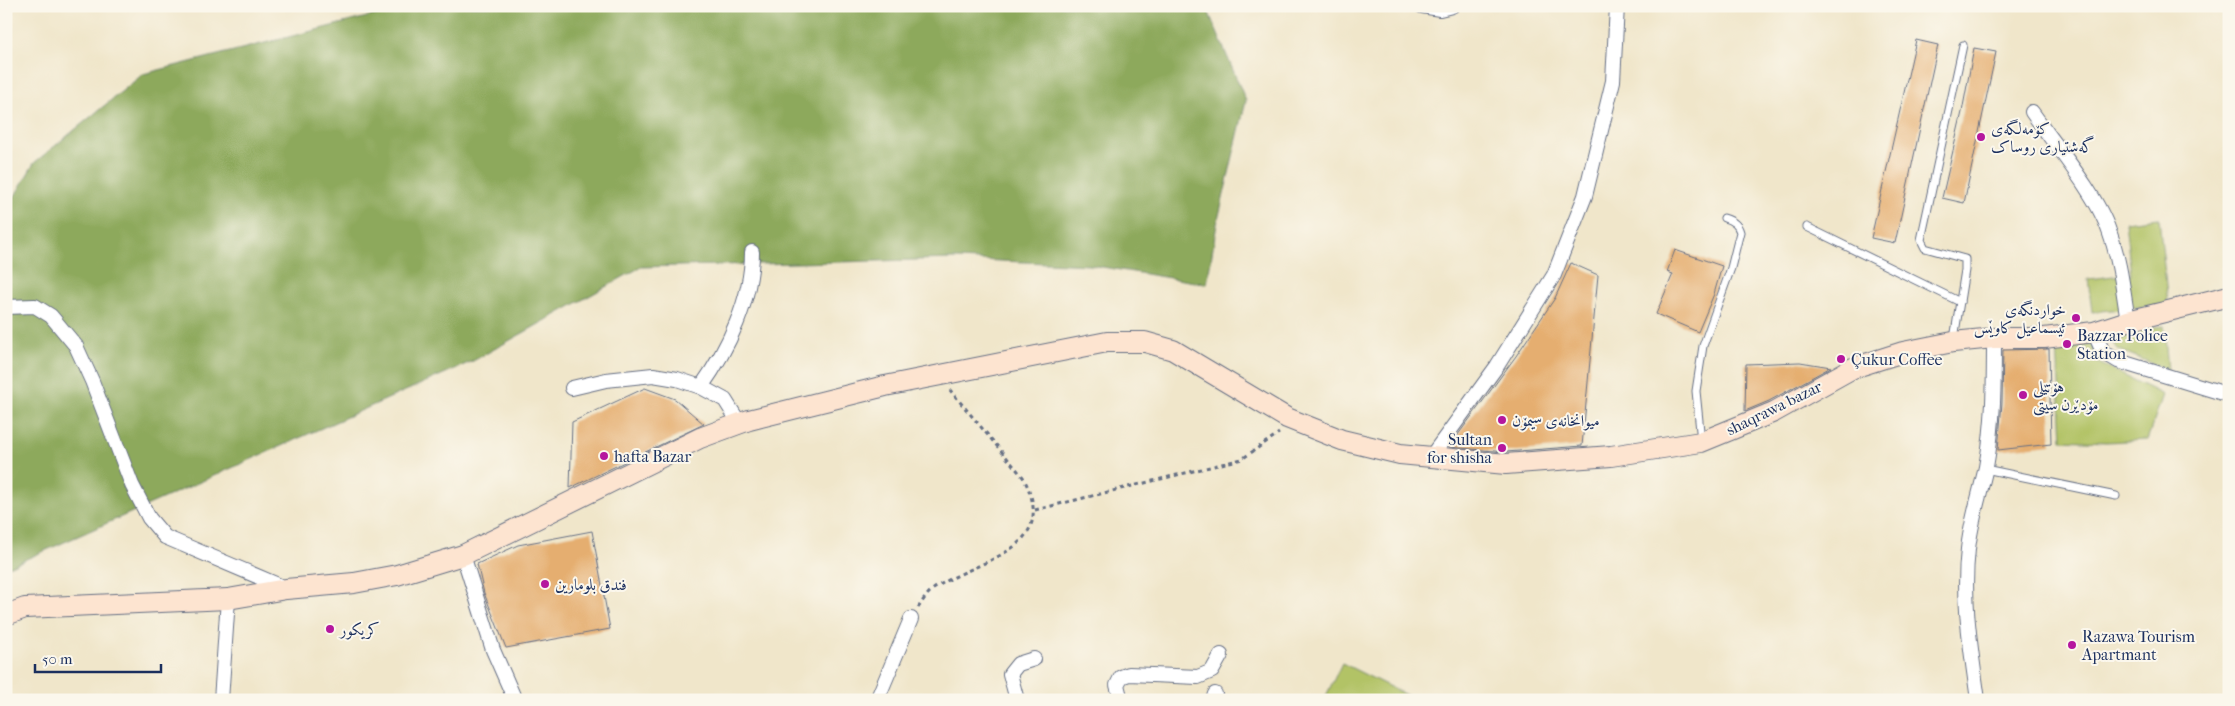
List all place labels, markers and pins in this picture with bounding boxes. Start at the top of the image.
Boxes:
place label: کۆمەلگەی گەشتیاری روساک [1991,119,2095,156]
marker: کۆمەلگەی گەشتیاری روساک [1975,131,1987,143]
place label: خواردنگەی ئیسماعیل کاوێس [1974,300,2066,339]
marker: خواردنگەی ئیسماعیل کاوێس [2070,312,2082,324]
place label: Bazzar Police Station [2077,326,2168,363]
marker: Bazzar Police Station [2061,338,2073,350]
place label: Çukur Coffee [1851,350,1943,370]
marker: Çukur Coffee [1835,353,1847,365]
place label: هۆتێلی مۆدێرن سیتی [2033,377,2099,416]
marker: هۆتێلی مۆدێرن سیتی [2017,389,2029,401]
place label: میوانخانەی سیمۆن [1512,411,1600,431]
marker: میوانخانەی سیمۆن [1496,414,1508,426]
place label: Sultan for shisha [1427,430,1493,467]
marker: Sultan for shisha [1496,442,1508,454]
place label: hafta Bazar [614,447,691,466]
marker: hafta Bazar [598,450,610,462]
place label: فندق بلومارين [555,575,627,594]
marker: فندق بلومارين [539,578,551,590]
place label: کریکور [338,620,380,640]
marker: کریکور [324,623,336,635]
place label: Razawa Tourism Apartmant [2081,627,2196,664]
marker: Razawa Tourism Apartmant [2066,639,2078,651]

